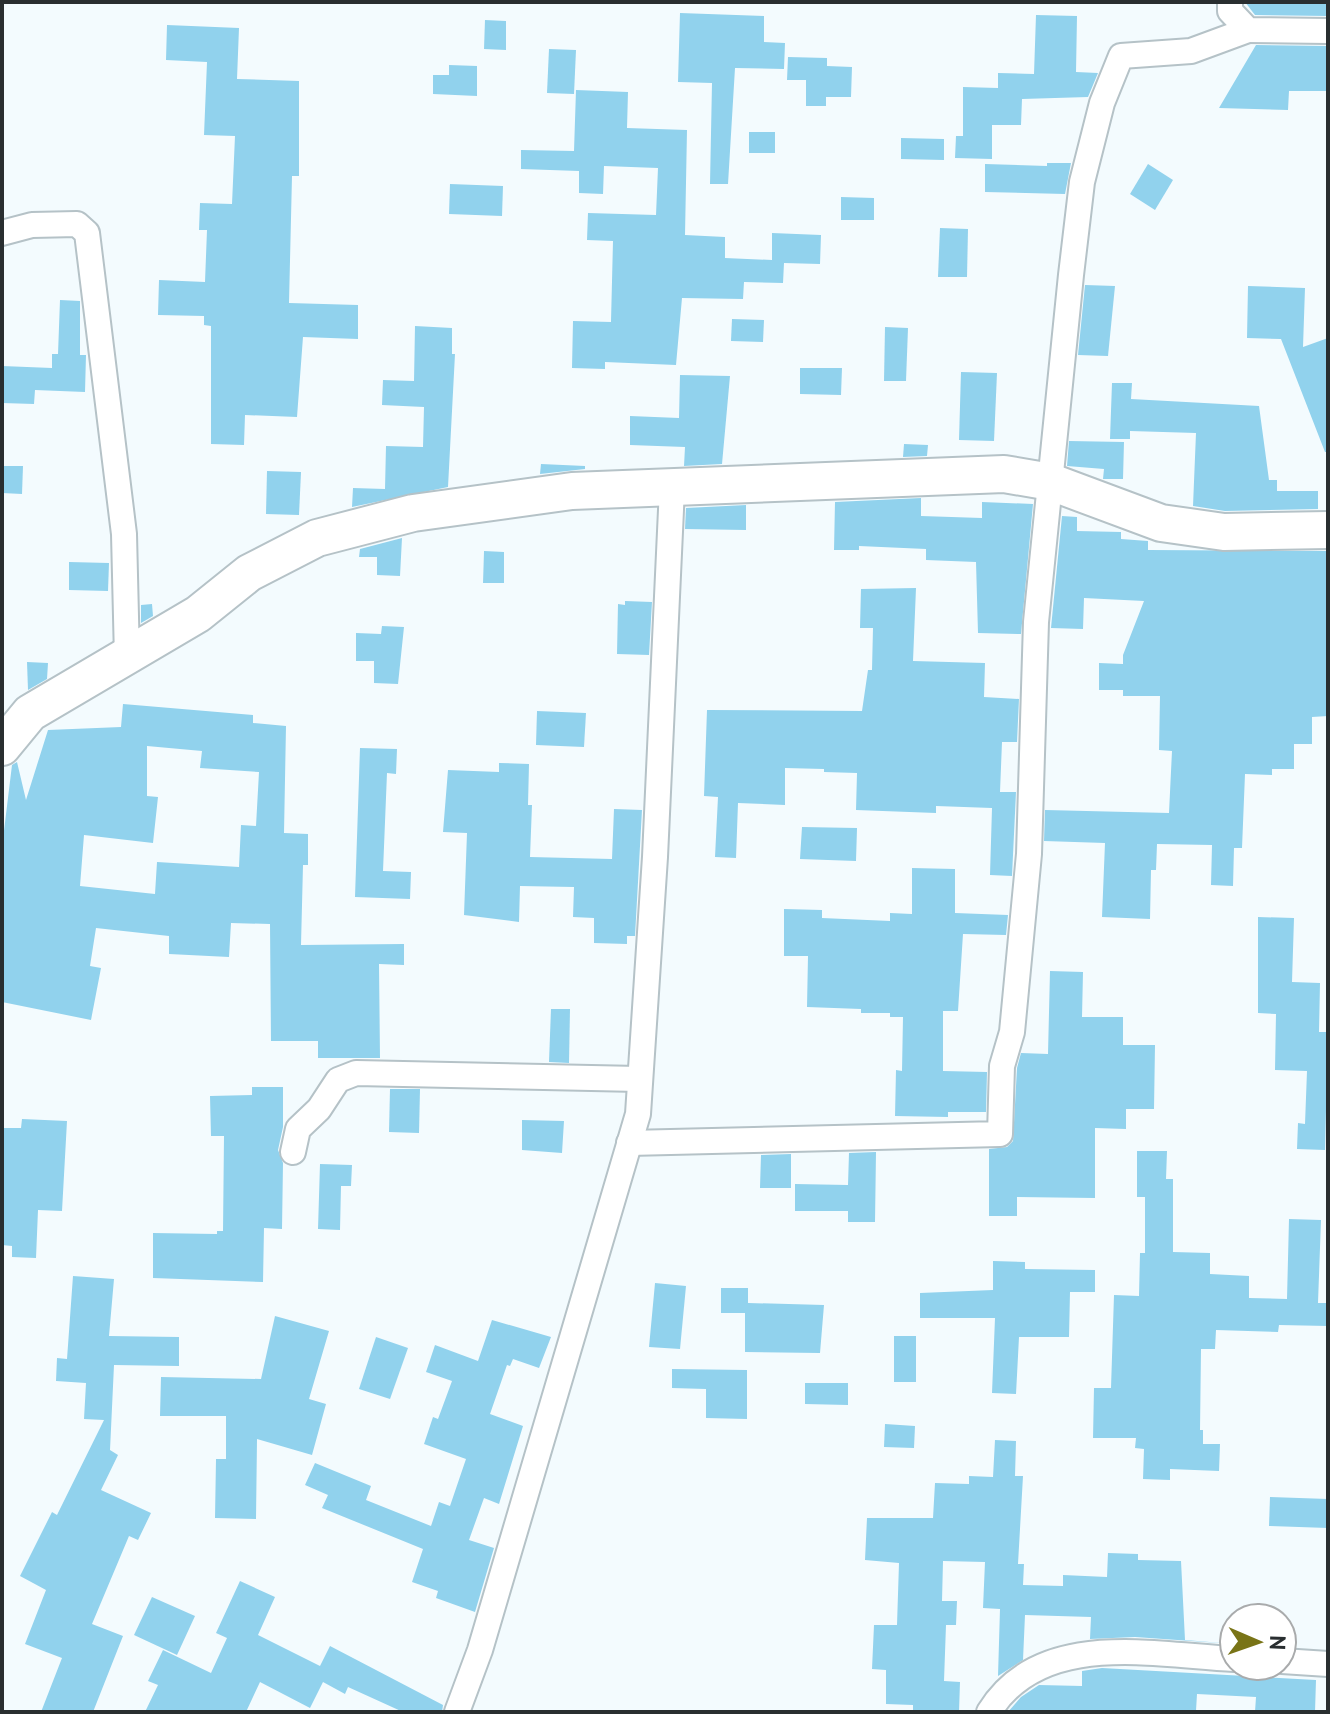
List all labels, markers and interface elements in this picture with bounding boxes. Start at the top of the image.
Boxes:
north arrow [1218,1602,1298,1682]
text: N [1264,1635,1292,1650]

